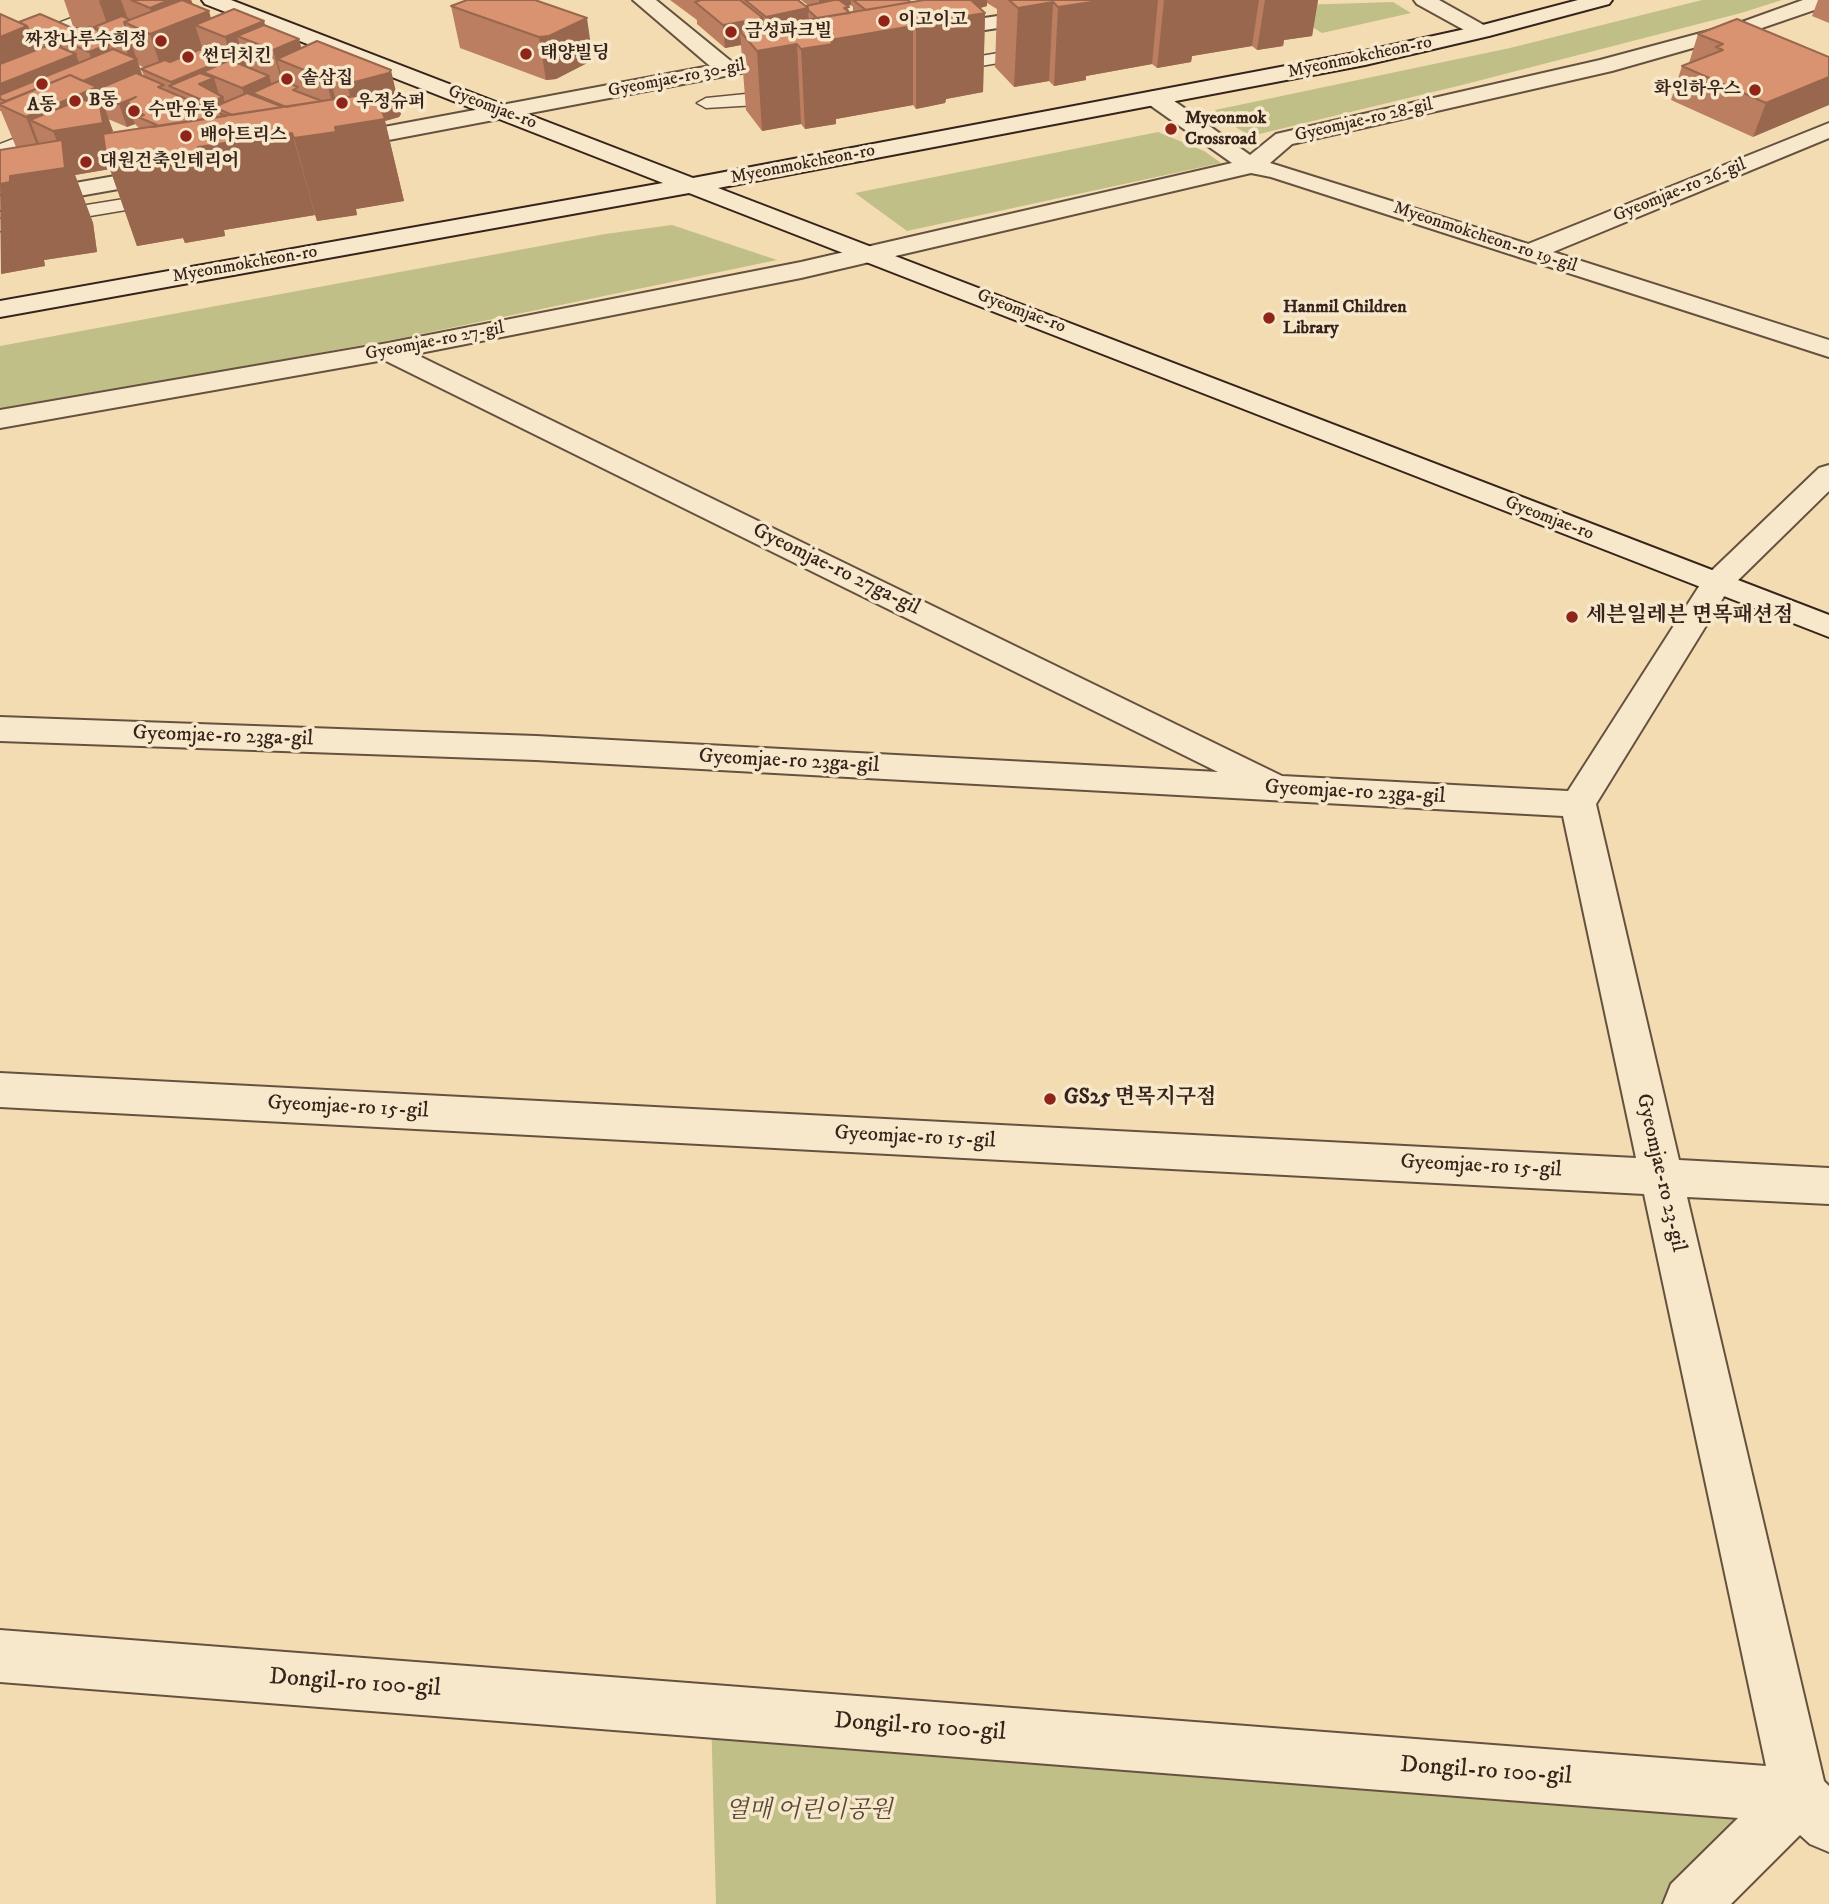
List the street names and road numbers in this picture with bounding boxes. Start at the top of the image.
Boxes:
street label: Myeonmokcheon-ro [1286,32,1434,84]
street label: Gyeomjae-ro 30-gil [607,55,747,103]
street label: Gyeomjae-ro [445,81,539,135]
street label: Gyeomjae-ro 28-gil [1293,95,1435,147]
street label: Myeonmokcheon-ro [729,140,877,190]
street label: Gyeomjae-ro 26-gil [1611,155,1749,227]
street label: Myeonmokcheon-ro 19-gil [1390,198,1580,278]
street label: Myeonmokcheon-ro [171,242,319,288]
street label: Gyeomjae-ro [974,285,1068,339]
street label: Gyeomjae-ro 27-gil [364,318,506,366]
street label: Gyeomjae-ro [1502,492,1596,546]
street label: Gyeomjae-ro 27ga-gil [748,518,924,622]
street label: Gyeomjae-ro 23ga-gil [132,721,314,753]
street label: Gyeomjae-ro 23ga-gil [698,745,880,779]
street label: Gyeomjae-ro 23ga-gil [1264,776,1446,810]
street label: Gyeomjae-ro 15-gil [267,1091,429,1125]
street label: Gyeomjae-ro 23-gil [1630,1091,1690,1255]
street label: Gyeomjae-ro 15-gil [834,1121,996,1155]
street label: Gyeomjae-ro 15-gil [1400,1150,1562,1184]
street label: Dongil-ro 100-gil [268,1664,442,1704]
street label: Dongil-ro 100-gil [833,1708,1007,1748]
street label: Dongil-ro 100-gil [1399,1752,1573,1792]

